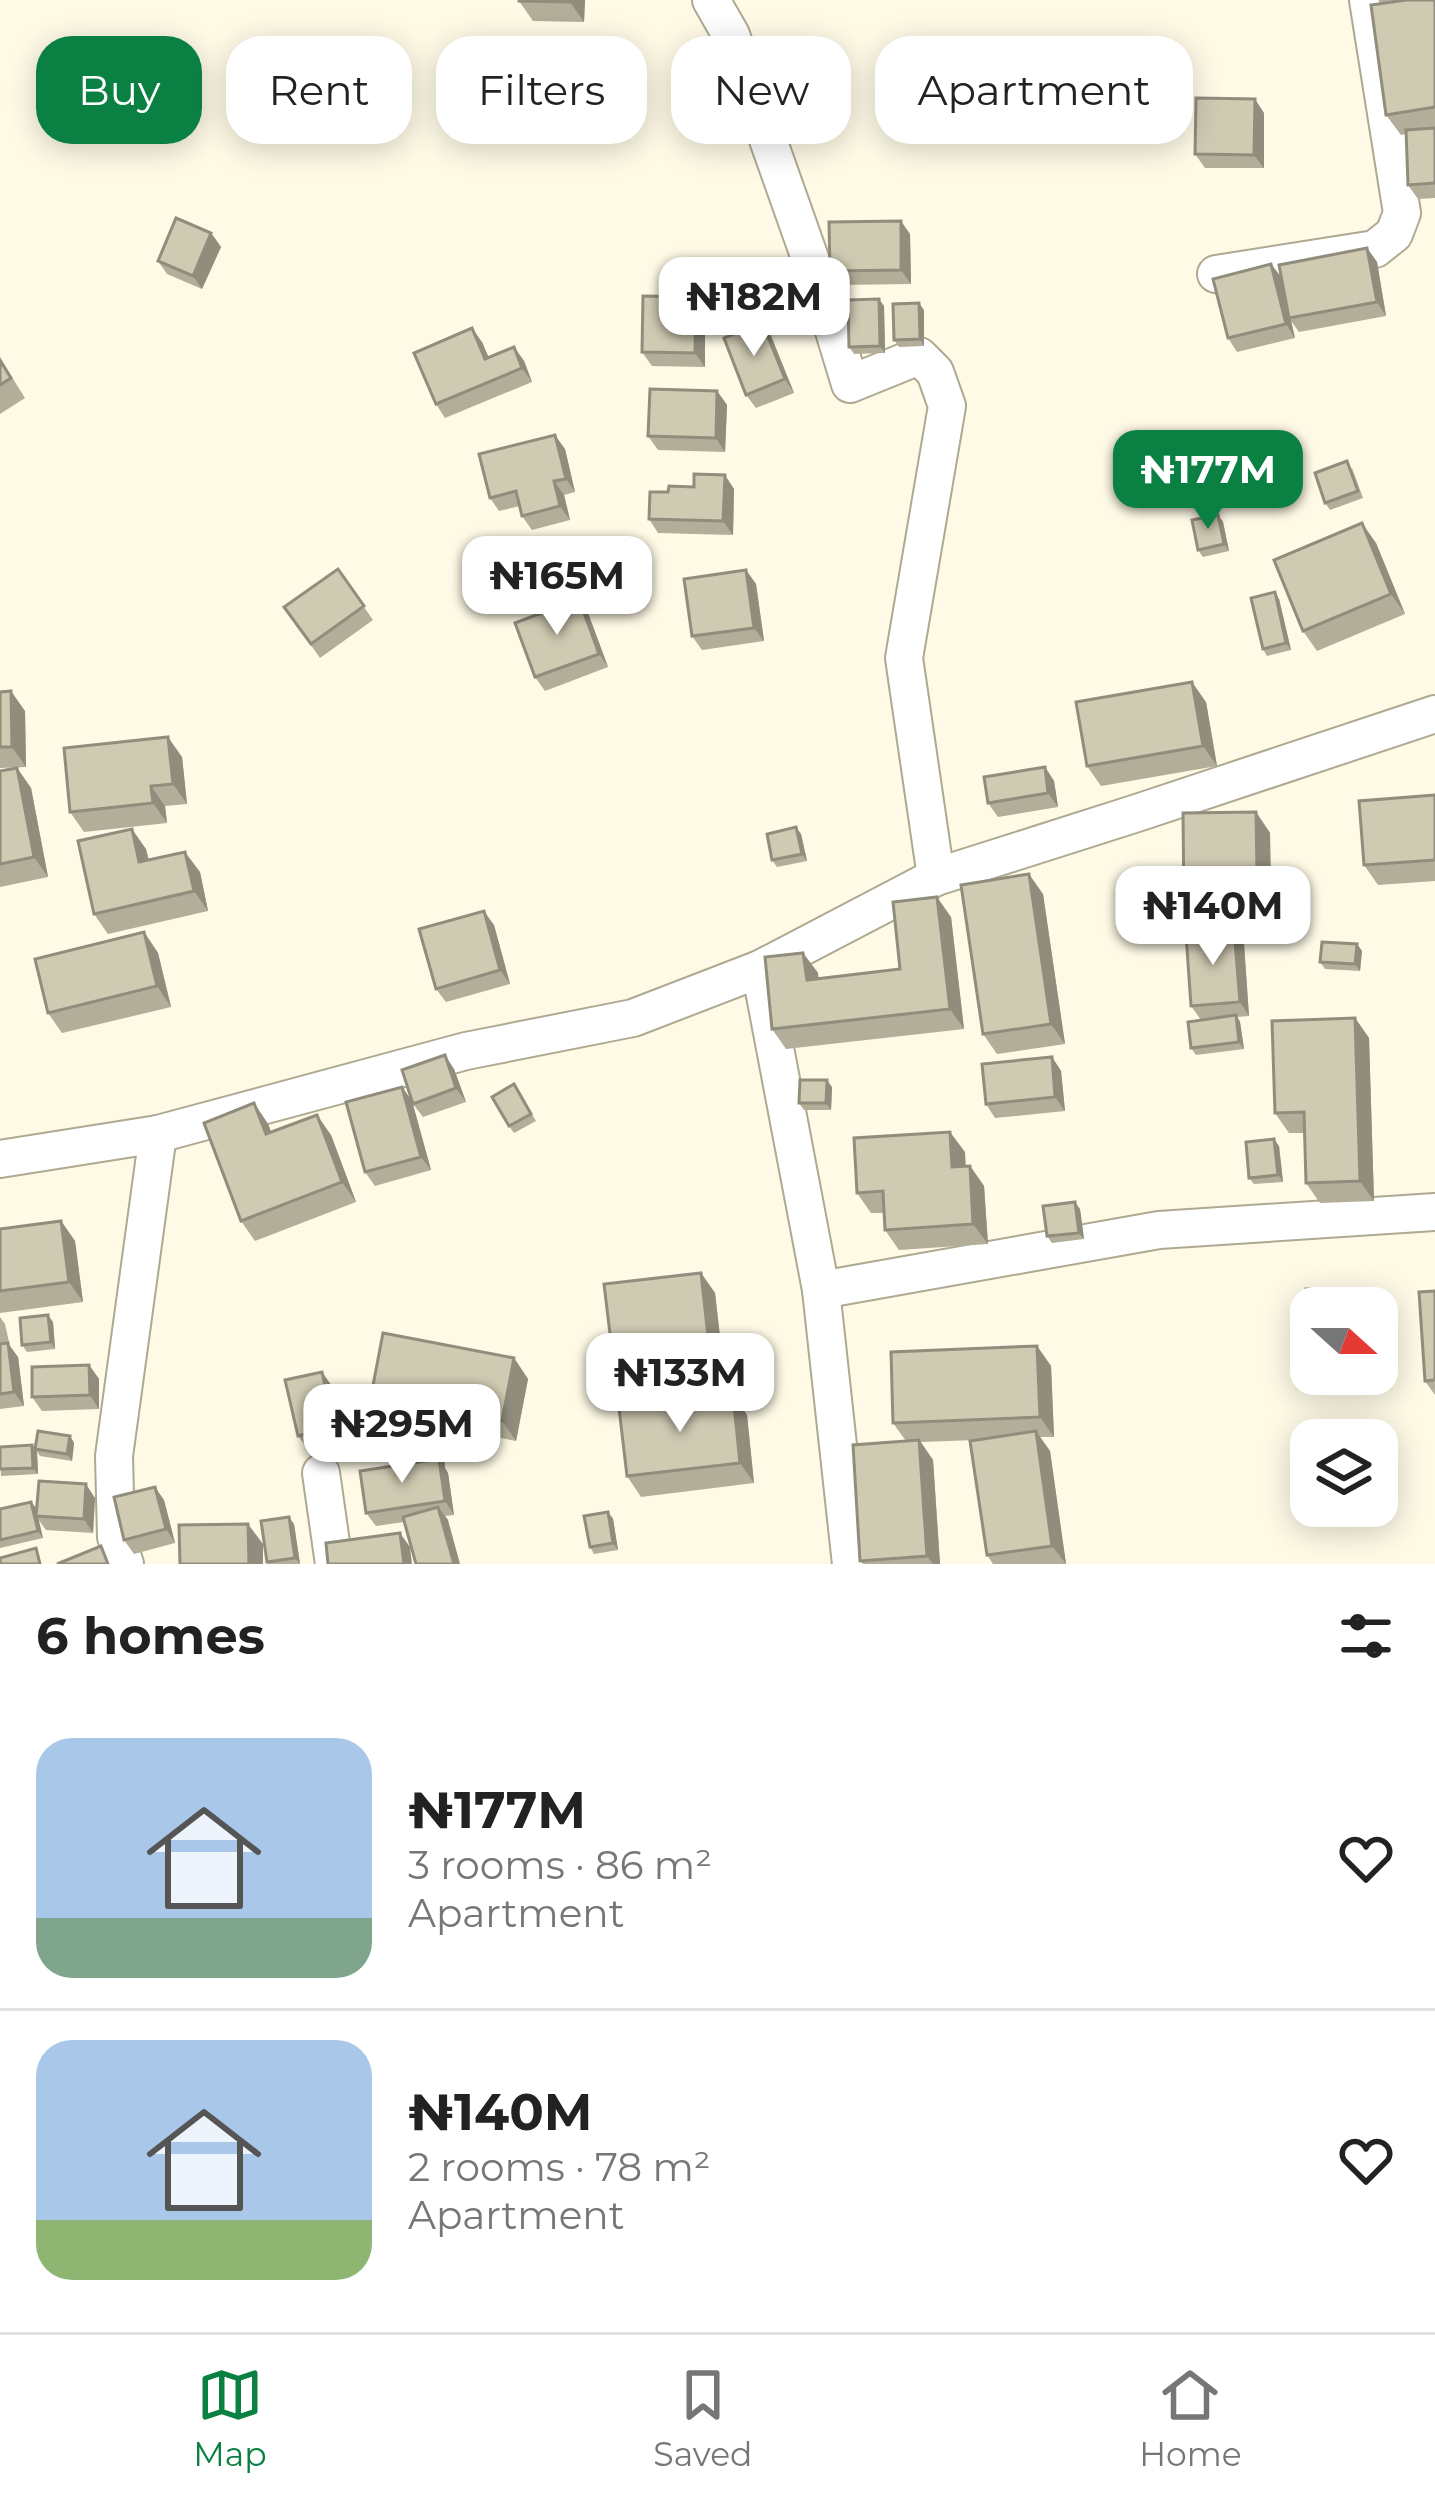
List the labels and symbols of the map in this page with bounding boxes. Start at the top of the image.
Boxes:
pin: ₦182M [670,257,838,359]
pin: ₦177M [1124,430,1292,532]
pin: ₦165M [473,536,641,638]
pin: ₦140M [1129,866,1297,968]
north arrow [1290,1287,1398,1395]
pin: ₦133M [596,1333,764,1435]
pin: ₦295M [318,1384,486,1486]

